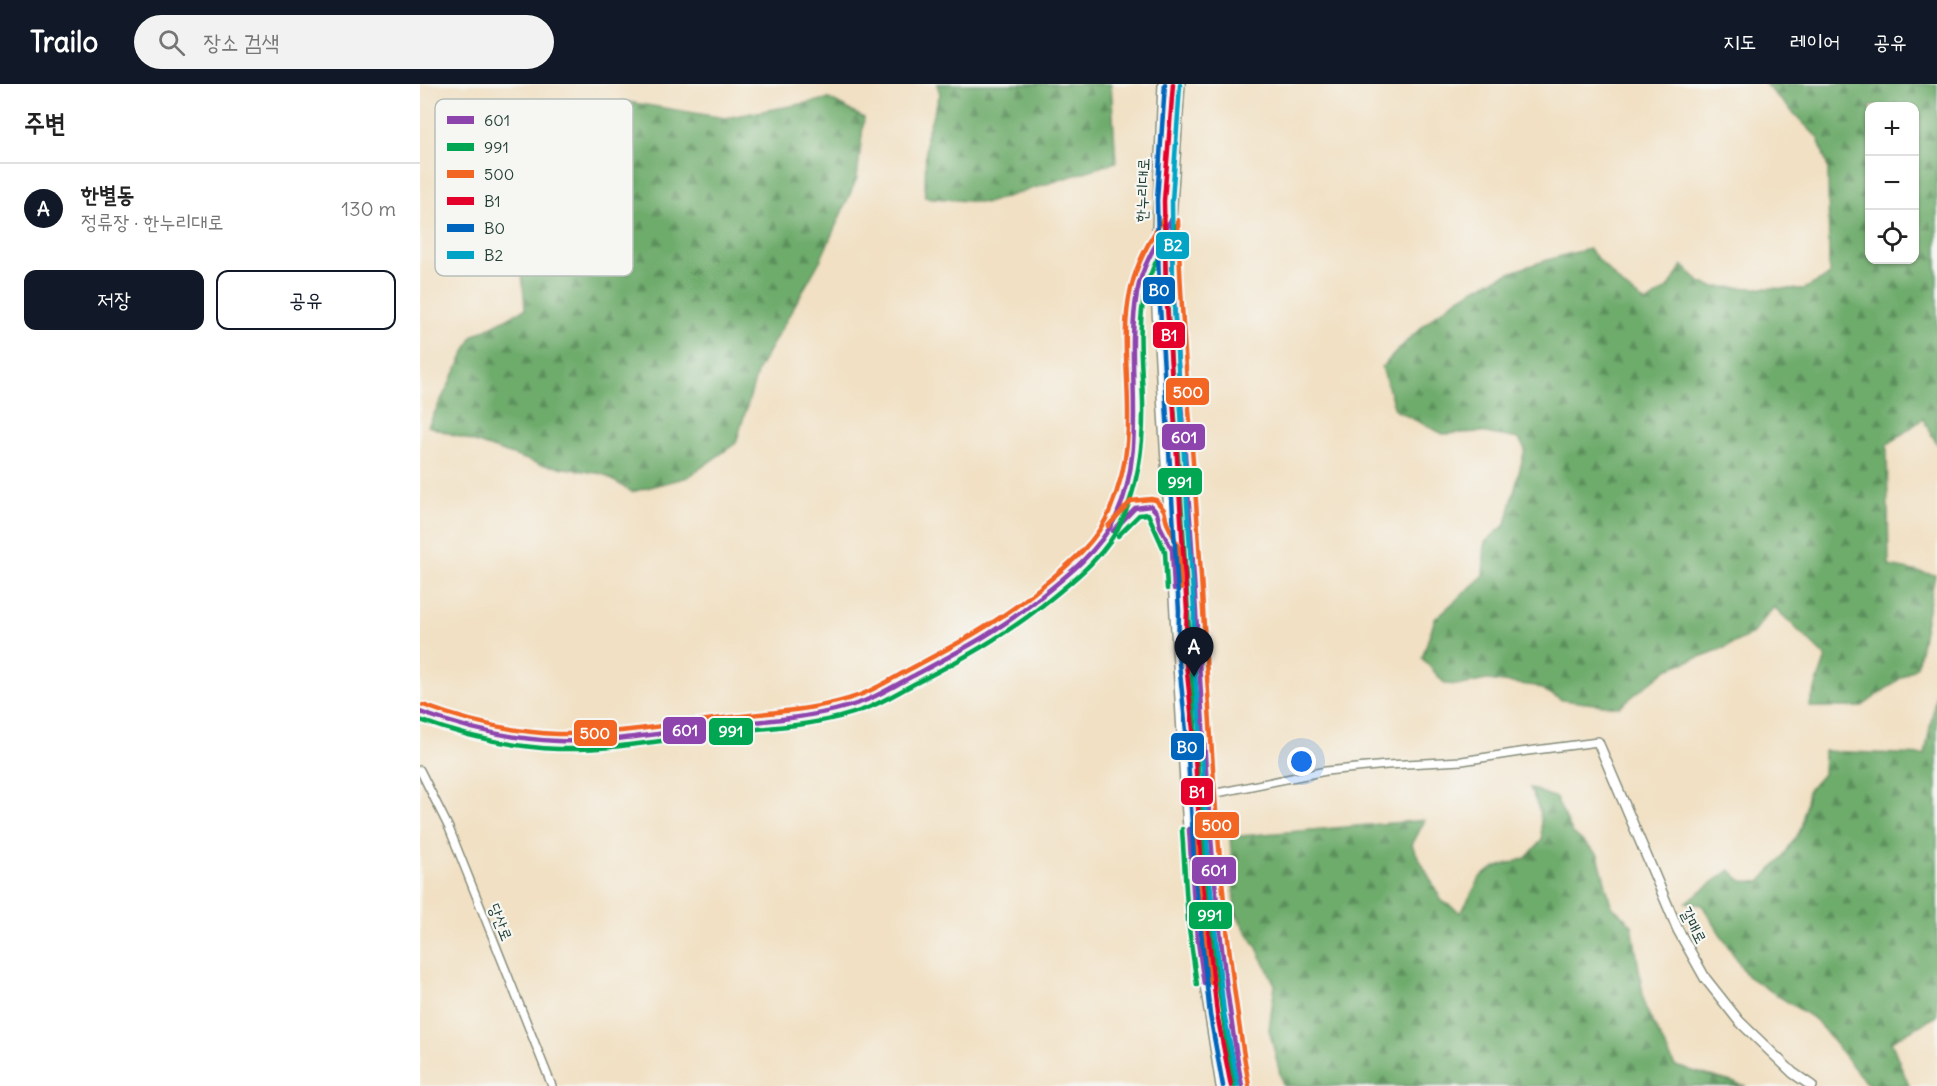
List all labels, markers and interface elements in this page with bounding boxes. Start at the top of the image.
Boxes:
search box [134,15,554,69]
text: Trailo [30,24,98,60]
icon: search [155,26,188,59]
text: 장소 검색 [203,28,279,56]
text: 지도 [1723,28,1757,55]
text: 레이어 [1790,28,1840,55]
text: 공유 [1873,28,1907,55]
legend [435,99,633,276]
map controls [1865,102,1919,264]
button: + [1865,102,1919,156]
text: 주변 [24,106,66,139]
text: 601 [484,110,510,130]
text: 991 [484,137,509,157]
button: − [1865,156,1919,210]
street label: 한누리대로 [1131,157,1153,223]
text: 500 [484,164,514,184]
text: 한별동 [81,180,134,208]
text: B1 [484,191,501,211]
text: A [37,196,50,221]
text: 130 m [341,196,396,221]
text: 정류장 · 한누리대로 [81,209,224,234]
button: locate [1865,210,1919,264]
text: B0 [484,218,505,238]
line badge: B2 [1155,231,1190,260]
text: B2 [1163,235,1183,255]
text: B2 [484,245,503,265]
button: 저장 [24,270,204,330]
button: 공유 [216,270,396,330]
line badge: B0 [1142,276,1176,305]
text: B0 [1148,280,1170,300]
line badge: B1 [1152,321,1186,349]
text: B1 [1161,325,1177,345]
line badge: 500 [1165,377,1210,406]
text: 500 [1173,382,1203,402]
line badge: 601 [1161,423,1206,451]
text: 601 [1171,427,1197,447]
line badge: 991 [1157,467,1203,496]
text: 991 [1168,472,1192,492]
pin: A [1174,628,1214,677]
line badge: 601 [662,716,707,745]
line badge: 991 [708,717,754,746]
line badge: 500 [573,719,618,747]
text: 601 [672,720,698,740]
text: 991 [719,721,743,741]
text: 500 [580,723,610,743]
line badge: B0 [1170,732,1205,761]
text: B0 [1176,737,1198,757]
your location [1287,747,1316,776]
line badge: B1 [1180,777,1214,806]
text: B1 [1189,782,1205,802]
line badge: 500 [1194,811,1240,839]
text: 500 [1202,815,1232,835]
line badge: 601 [1191,856,1237,885]
text: 601 [1201,860,1227,880]
street label: 당산로 [484,900,518,944]
line badge: 991 [1188,901,1233,930]
street label: 갈매로 [1676,903,1712,947]
text: 991 [1198,905,1222,925]

